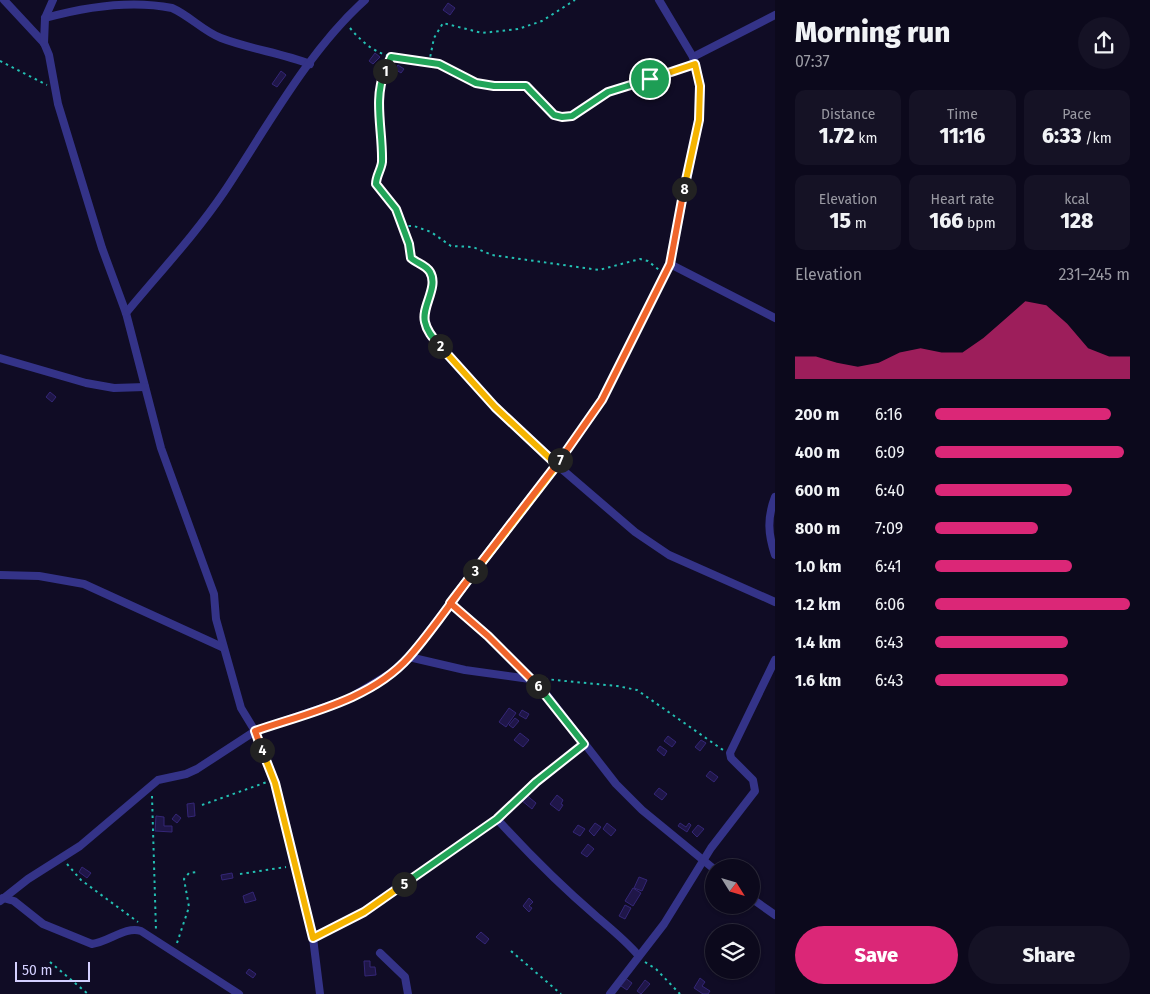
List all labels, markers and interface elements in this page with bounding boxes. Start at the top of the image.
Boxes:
text: Morning run [795,16,950,49]
button: share [1078,17,1130,69]
text: 07:37 [795,52,830,71]
pin: 1 [372,58,398,84]
pin [629,58,671,100]
text: 1 [382,63,389,80]
icon: arrive [636,65,664,93]
text: Distance [821,106,875,123]
text: Time [947,106,978,123]
text: Pace [1062,106,1091,123]
text: 1.72 [819,123,855,149]
text: 11:16 [940,123,985,149]
text: 6:33 [1042,123,1082,149]
text: km [855,130,878,147]
text: /km [1082,130,1112,147]
pin: 8 [672,176,696,202]
text: 8 [680,181,689,198]
text: Elevation [819,191,878,208]
text: Heart rate [931,191,994,208]
text: kcal [1064,191,1089,208]
text: 15 [830,208,851,234]
text: 166 [929,208,963,234]
text: 128 [1060,208,1093,234]
text: m [851,215,867,232]
text: bpm [963,215,996,232]
text: Elevation [795,265,862,284]
text: 231–245 m [1058,265,1130,284]
pin: 2 [428,334,452,358]
text: 2 [437,338,444,355]
text: 200 m [795,405,839,424]
text: 6:16 [875,405,902,424]
text: 400 m [795,443,840,462]
text: 6:09 [875,443,905,462]
pin: 7 [548,448,572,472]
text: 7 [557,452,564,469]
text: 600 m [795,481,840,500]
text: 6:40 [875,481,905,500]
text: 800 m [795,519,840,538]
text: 7:09 [875,519,903,538]
text: 1.0 km [795,557,842,576]
text: 6:41 [875,557,902,576]
pin: 3 [462,558,488,584]
text: 3 [472,563,479,580]
text: 1.2 km [795,595,841,614]
text: 6:06 [875,595,905,614]
text: 1.4 km [795,633,841,652]
text: 6:43 [875,633,904,652]
text: 1.6 km [795,671,841,690]
text: 6:43 [875,671,904,690]
pin: 6 [526,674,550,698]
text: 6 [535,678,542,695]
pin: 4 [250,738,274,762]
text: 4 [259,742,266,759]
north arrow [705,859,760,914]
map controls [705,859,760,979]
pin: 5 [392,872,416,896]
text: 5 [401,876,408,893]
button: layers [705,924,760,979]
button: Save [795,926,958,984]
button: Share [968,926,1130,984]
scale bar [15,959,90,982]
text: 50 m [22,962,53,979]

